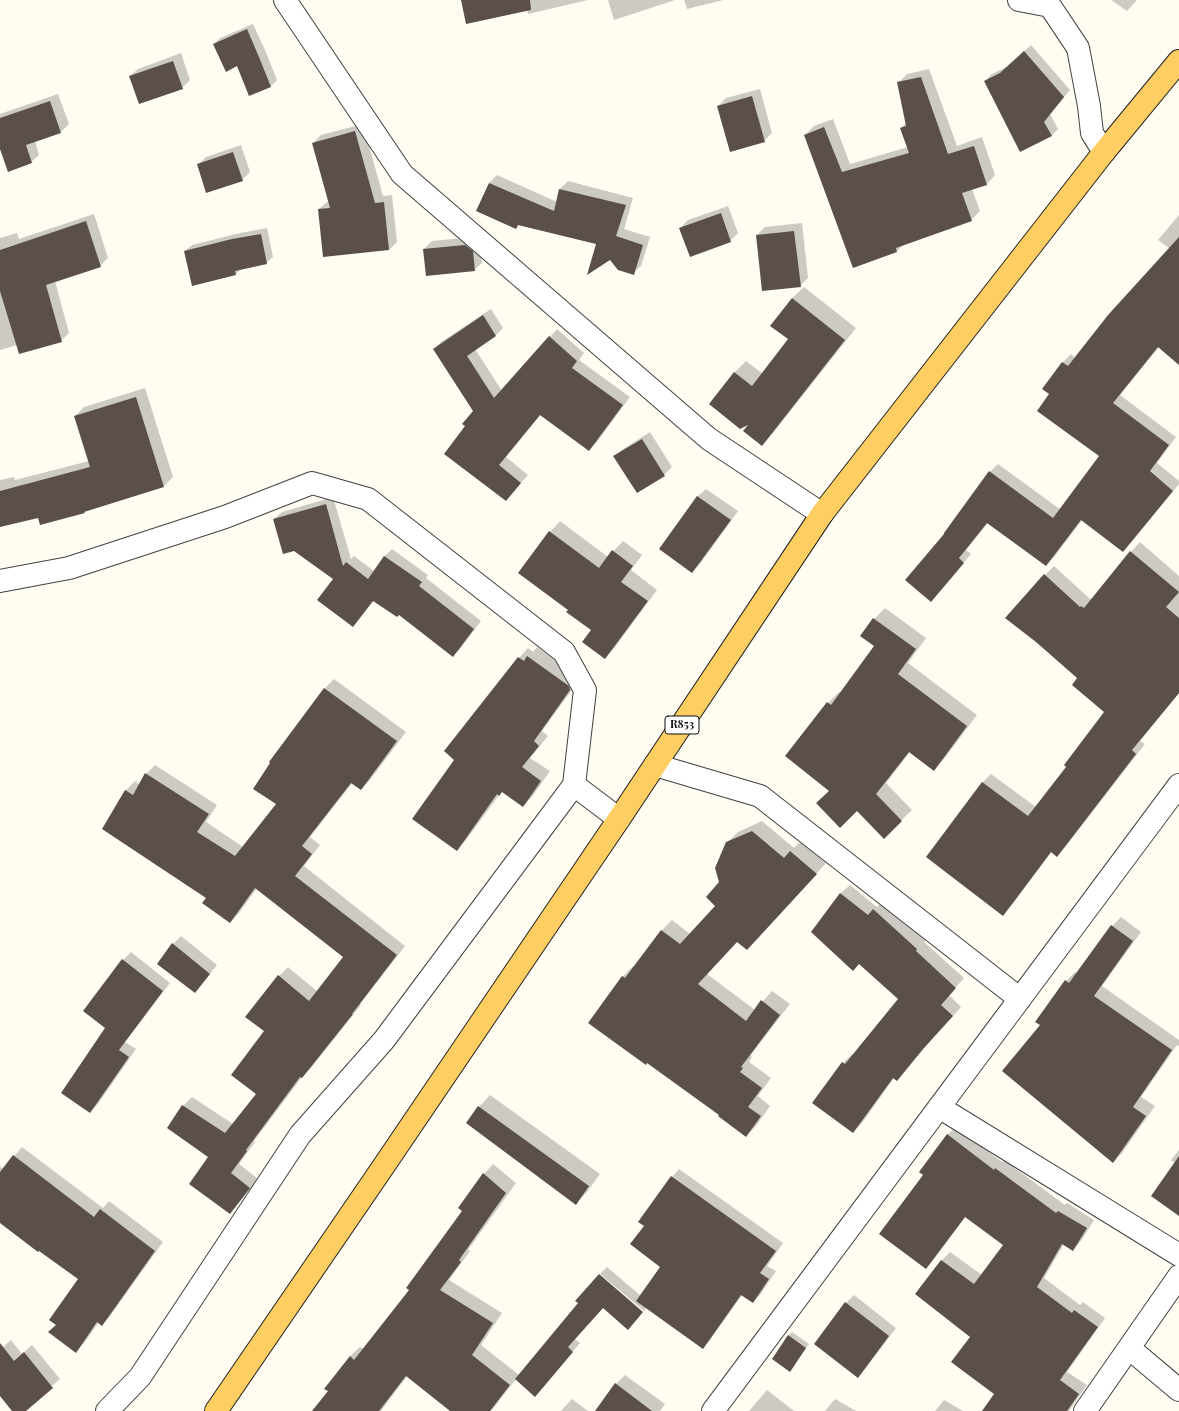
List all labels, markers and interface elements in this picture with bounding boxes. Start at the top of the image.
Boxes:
road number: R853 [665,716,699,734]

